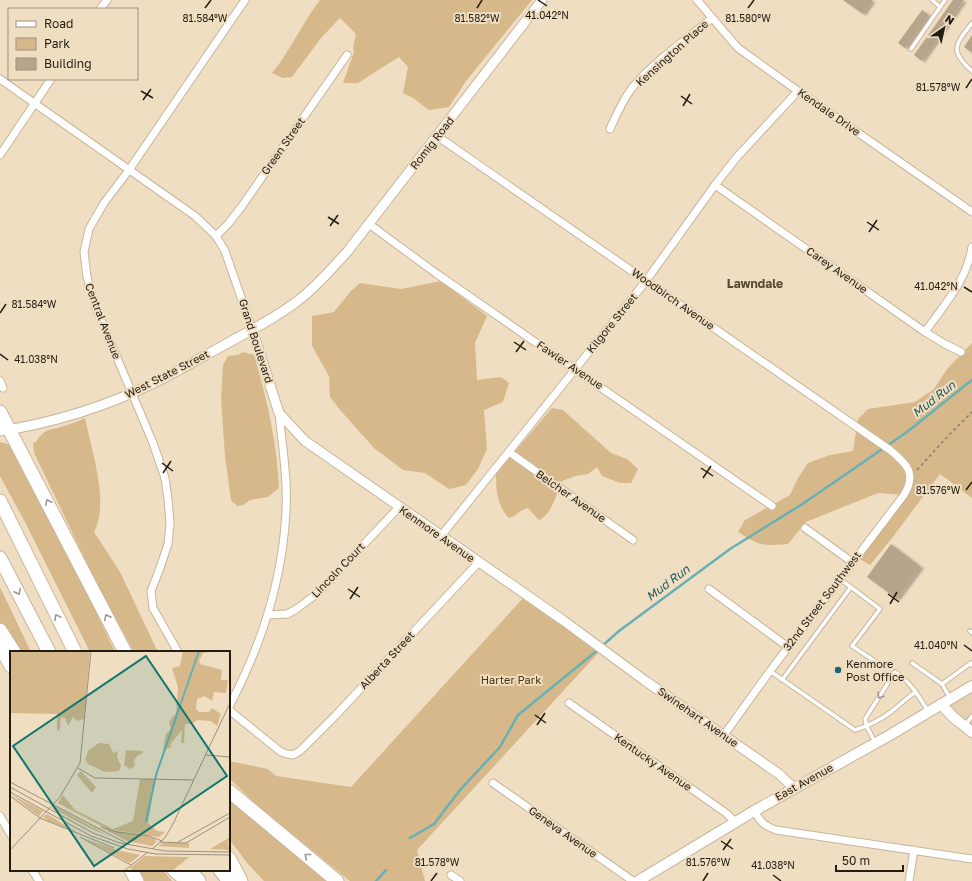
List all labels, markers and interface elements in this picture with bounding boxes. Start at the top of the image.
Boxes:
legend [8,8,138,80]
north arrow [924,8,964,48]
text: 41.042°N [525,9,569,21]
text: 81.584°W [183,12,228,24]
text: 81.582°W [454,12,500,24]
text: 81.580°W [725,12,771,24]
text: N [943,12,957,27]
text: Road [44,16,73,31]
street label: Kensington Place [633,17,710,88]
text: Park [44,36,70,51]
text: Building [44,56,92,71]
text: 81.578°W [916,81,961,93]
street label: Kendale Drive [796,85,863,138]
street label: Romig Road [407,114,456,172]
street label: Green Street [258,115,307,177]
street label: Carey Avenue [804,244,870,296]
street label: Woodbirch Avenue [629,265,717,332]
district label: Lawndale [727,276,783,291]
text: 41.042°N [914,280,958,292]
street label: Central Avenue [83,281,124,361]
street label: Kilgore Street [584,290,640,355]
street label: Grand Boulevard [237,297,276,385]
text: 81.584°W [12,298,57,310]
street label: Fawler Avenue [535,338,606,392]
street label: West State Street [122,347,211,400]
text: 41.038°N [14,353,58,365]
water label: Mud Run [909,377,959,420]
street label: Belcher Avenue [534,467,609,524]
text: 81.576°W [916,484,961,496]
one-way arrow [45,499,52,506]
street label: Kenmore Avenue [397,503,477,564]
street label: Lincoln Court [308,540,367,600]
street label: 32nd Street Southwest [780,548,863,653]
water label: Mud Run [643,561,693,604]
one-way arrow [13,588,21,596]
one-way arrow [55,614,62,622]
one-way arrow [105,614,112,622]
street label: Alberta Street [357,628,417,691]
text: 41.040°N [914,639,958,651]
inset map [10,651,230,871]
place label: Kenmore Post Office [846,657,904,683]
marker: Kenmore Post Office [833,665,843,675]
park label: Harter Park [481,673,541,686]
street label: Swinehart Avenue [655,684,741,749]
one-way arrow [878,692,885,699]
street label: Kentucky Avenue [612,730,695,793]
street label: East Avenue [772,760,835,803]
street label: Geneva Avenue [527,803,600,860]
scale bar [836,847,903,873]
one-way arrow [305,853,312,860]
text: 50 m [842,853,870,868]
text: 81.578°W [415,856,460,868]
text: 81.576°W [686,856,731,868]
text: 41.038°N [751,859,795,871]

